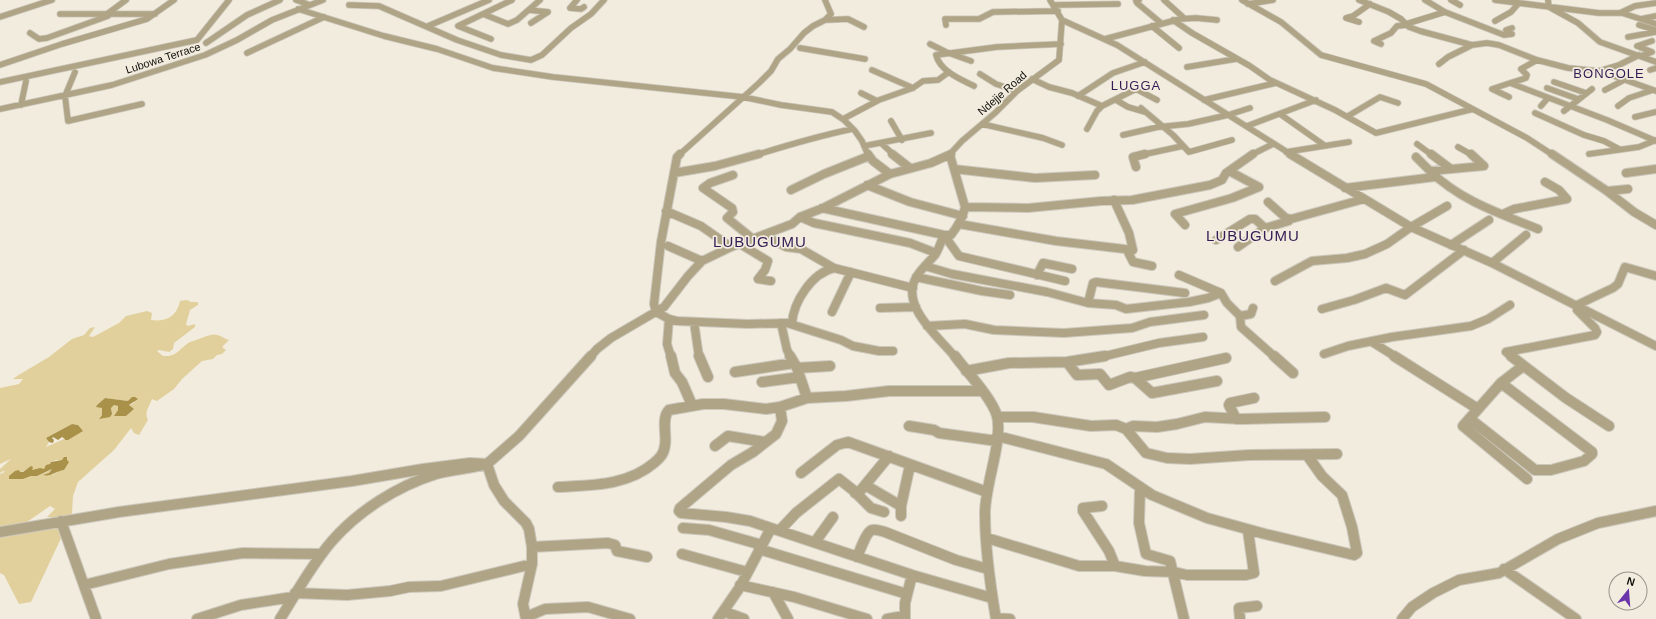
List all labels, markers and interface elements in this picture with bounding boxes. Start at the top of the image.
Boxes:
street label: Lubowa Terrace [124,40,202,76]
district label: BONGOLE [1573,66,1645,81]
street label: Ndejje Road [975,69,1029,117]
district label: LUGGA [1111,78,1161,93]
district label: LUBUGUMU [1206,227,1300,244]
district label: LUBUGUMU [713,233,807,250]
north arrow [1608,571,1648,611]
text: N [1625,575,1637,588]

